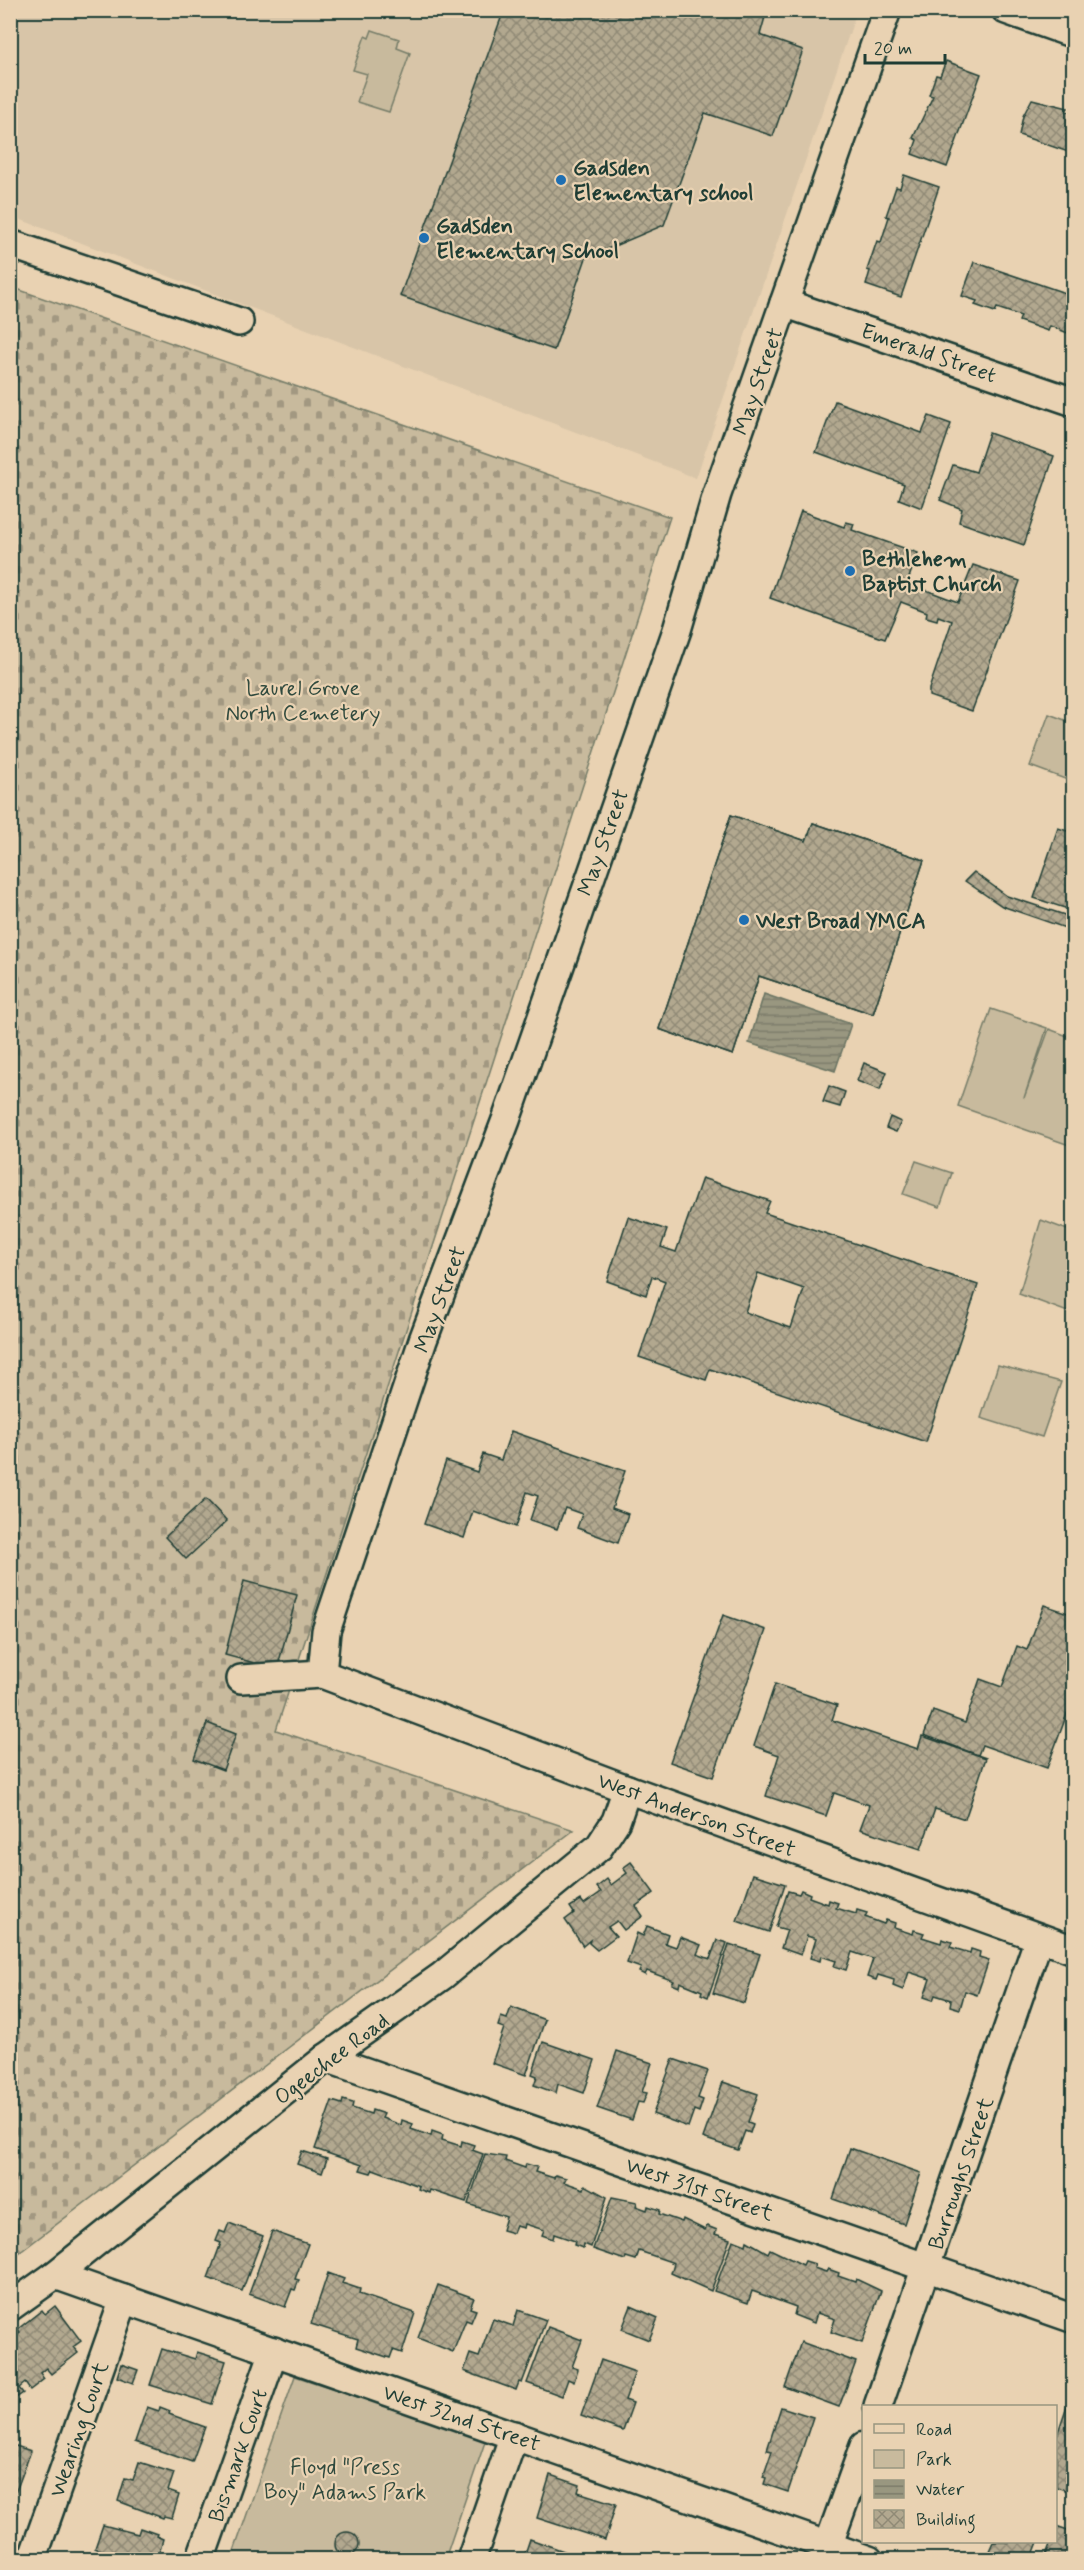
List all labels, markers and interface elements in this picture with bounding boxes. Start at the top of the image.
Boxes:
scale bar [865,27,944,65]
text: 20 m [874,37,912,61]
place label: Gadsden Elementary school [573,155,753,208]
marker: Gadsden Elementary school [554,173,568,187]
place label: Gadsden Elementary School [436,213,619,266]
marker: Gadsden Elementary School [417,231,431,245]
street label: Emerald Street [857,318,1000,390]
street label: May Street [727,324,790,439]
place label: Bethlehem Baptist Church [862,546,1002,599]
marker: Bethlehem Baptist Church [843,564,857,578]
park label: Laurel Grove North Cemetery [225,675,381,728]
street label: May Street [572,785,636,900]
place label: West Broad YMCA [755,908,926,936]
marker: West Broad YMCA [737,913,751,927]
street label: May Street [409,1242,473,1357]
street label: West Anderson Street [594,1767,799,1865]
street label: Ogeechee Road [269,2007,396,2113]
street label: Burroughs Street [923,2094,1002,2254]
street label: West 31st Street [622,2151,777,2228]
street label: Wearing Court [44,2358,117,2501]
street label: West 32nd Street [379,2379,544,2459]
street label: Bismark Court [203,2385,275,2526]
legend [862,2405,1057,2543]
text: Road [916,2418,952,2442]
text: Park [916,2448,952,2472]
park label: Floyd "Press Boy" Adams Park [264,2454,426,2507]
text: Water [916,2478,965,2502]
text: Building [916,2508,976,2534]

